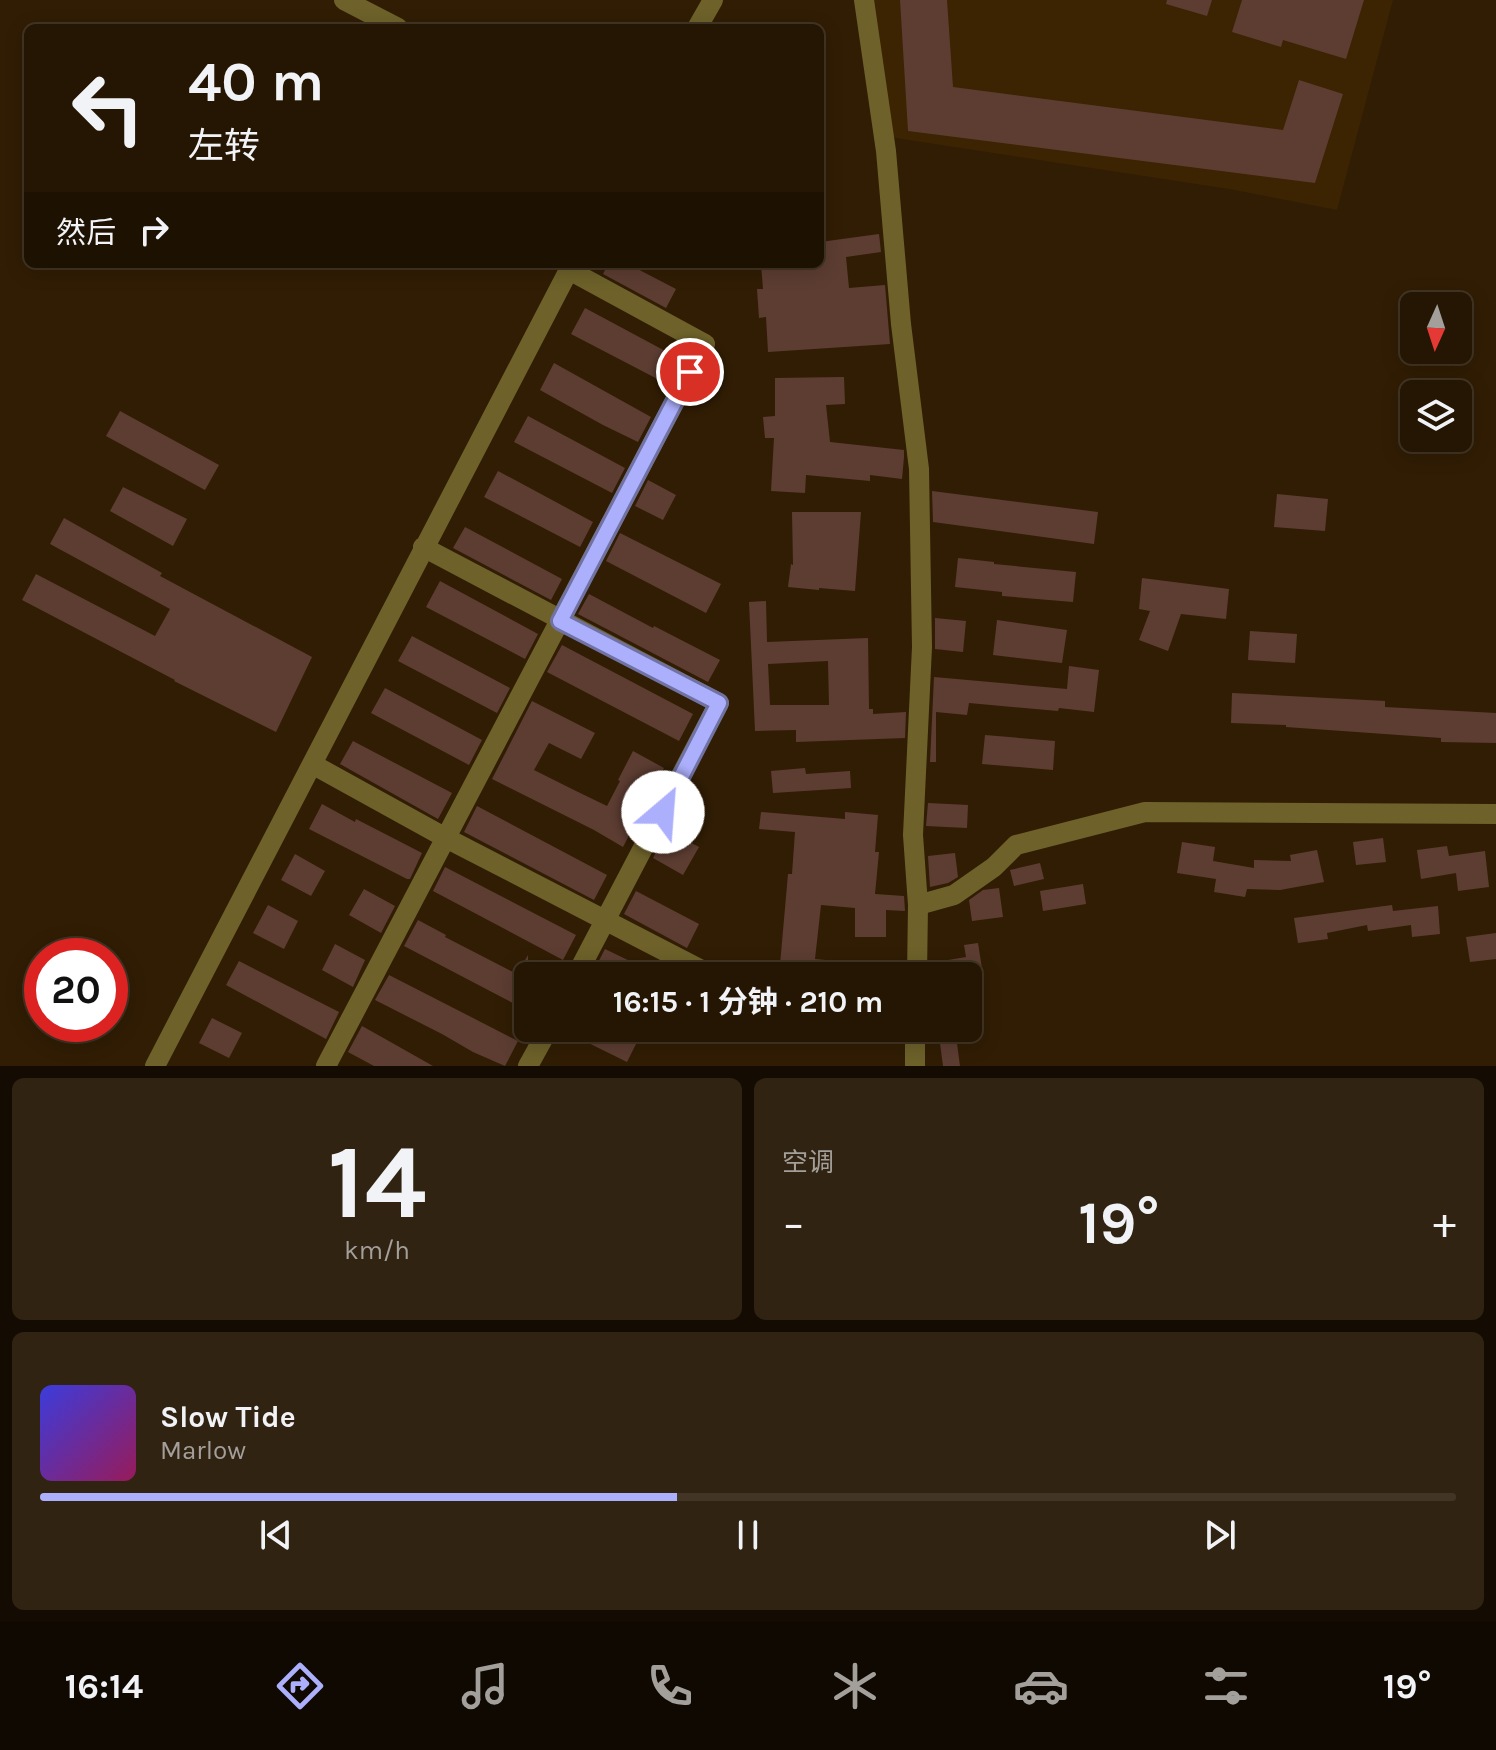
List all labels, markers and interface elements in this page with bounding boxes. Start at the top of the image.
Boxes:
text: 40 m [188,49,324,114]
icon: left [56,56,160,160]
text: 左转 [188,125,260,167]
icon: right [132,208,176,252]
text: 然后 [56,215,116,251]
north arrow [1400,292,1472,364]
map controls [1400,292,1472,452]
pin [656,338,724,406]
icon: arrive [668,350,712,394]
button: layers [1400,380,1472,452]
position arrow [621,770,705,854]
speed limit sign: 20 [24,938,128,1042]
text: 16:15 · 1 分钟 · 210 m [613,984,883,1020]
text: 14 [328,1122,426,1243]
text: 空调 [782,1147,834,1178]
text: 19° [1078,1188,1160,1258]
text: − [782,1198,805,1249]
text: + [1433,1198,1456,1249]
text: km/h [344,1235,410,1266]
text: Slow Tide [160,1399,296,1435]
text: Marlow [160,1435,246,1466]
icon: previous [254,1513,298,1557]
icon: pause [726,1513,770,1557]
icon: next [1198,1513,1242,1557]
icon: directions [272,1658,328,1714]
icon: music [457,1658,513,1714]
icon: phone [642,1658,698,1714]
icon: climate [827,1658,883,1714]
icon: car [1013,1658,1069,1714]
icon: filters [1198,1658,1254,1714]
text: 16:14 [65,1665,143,1707]
text: 19° [1383,1665,1431,1707]

